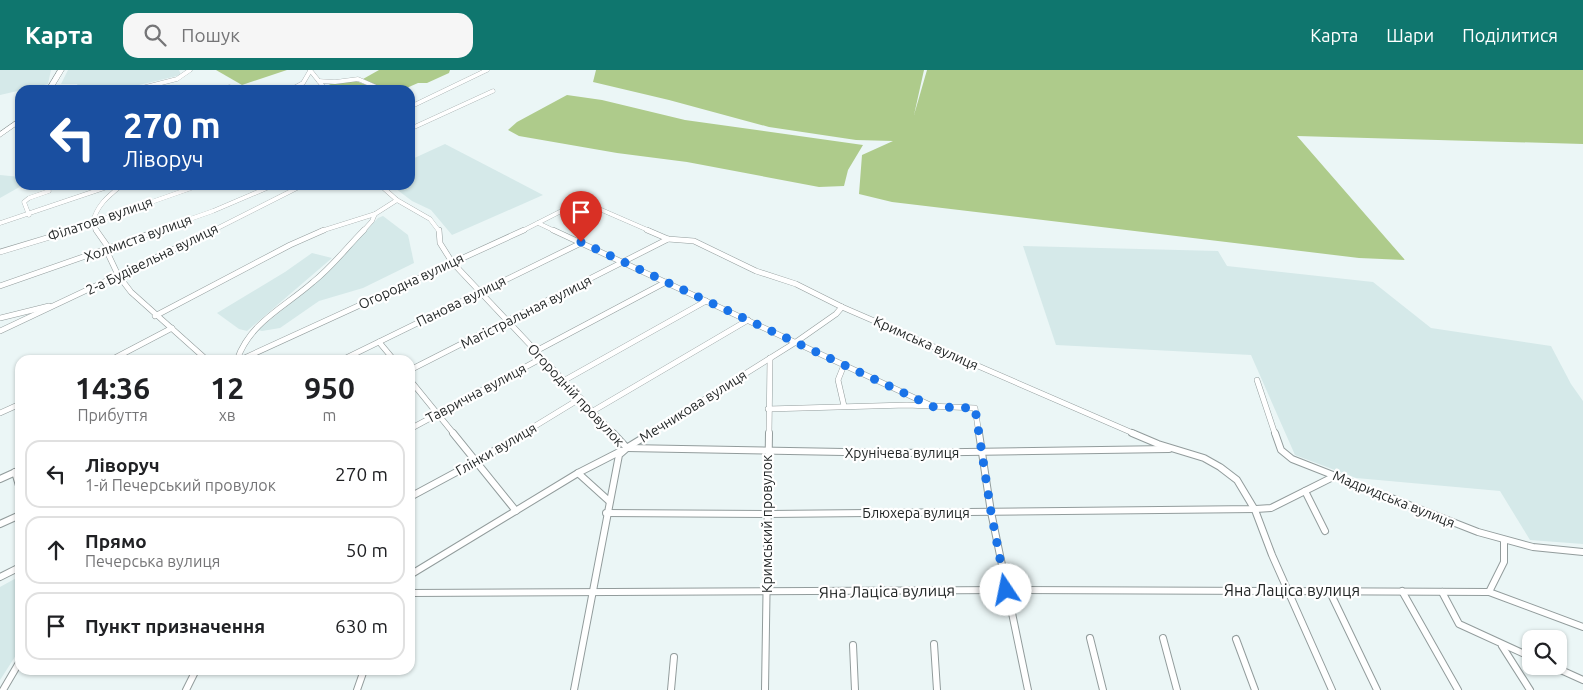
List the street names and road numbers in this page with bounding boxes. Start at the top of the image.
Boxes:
street label: Філатова вулиця [46,194,154,244]
street label: Холмиста вулиця [82,211,194,265]
street label: 2-а Будівельна вулиця [83,220,221,298]
street label: Огородна вулиця [356,250,466,312]
street label: Панова вулиця [414,272,508,330]
street label: Магістральная вулиця [458,272,594,352]
street label: Кримська вулиця [871,313,981,373]
street label: Огородній провулок [524,340,628,450]
street label: Таврична вулиця [423,360,529,426]
street label: Мечникова вулиця [636,367,750,445]
street label: Глінки вулиця [453,419,539,479]
street label: Хрунічева вулиця [845,445,959,461]
street label: Кримський провулок [759,455,775,593]
street label: Мадридська вулиця [1331,467,1457,531]
street label: Блюхера вулиця [862,505,970,521]
street label: Яна Лаціса вулиця [819,581,955,601]
street label: Яна Лаціса вулиця [1224,581,1360,599]

